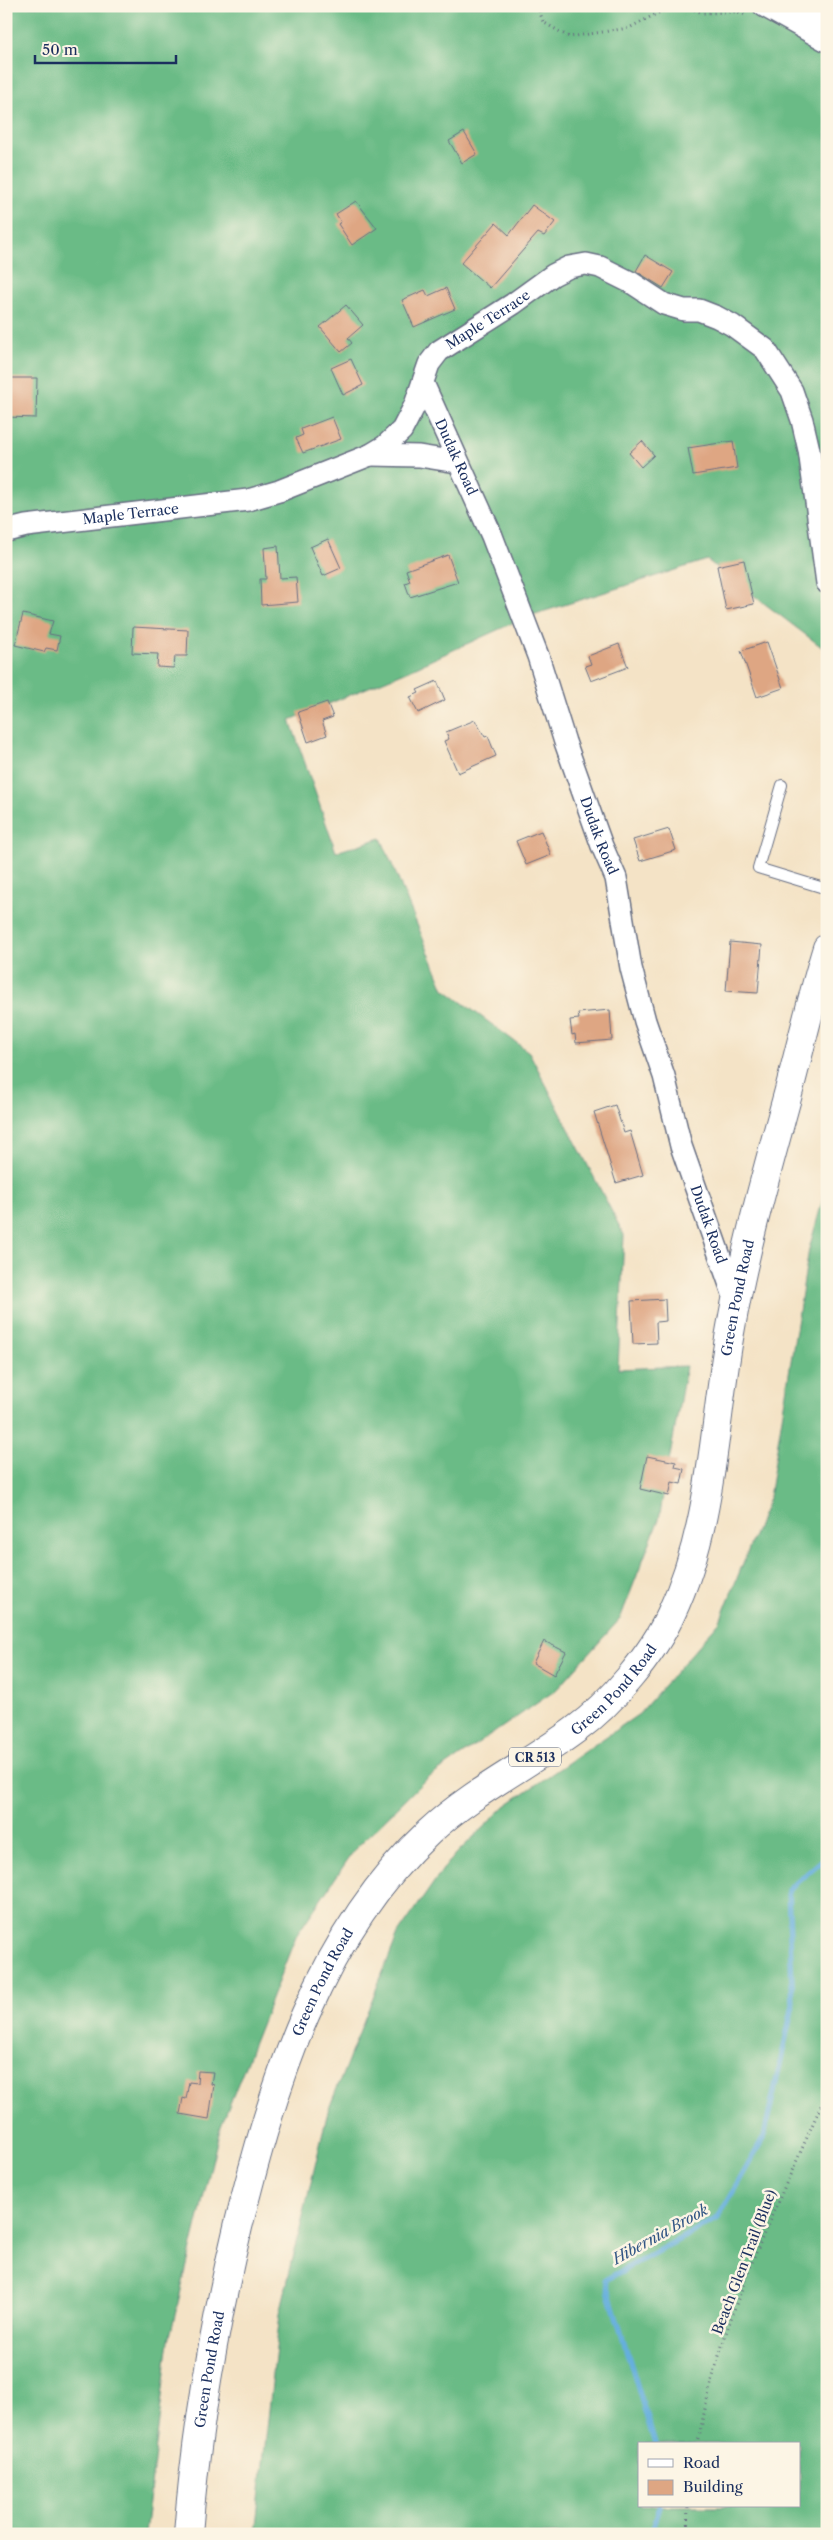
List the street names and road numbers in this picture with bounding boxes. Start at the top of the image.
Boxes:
street label: Maple Terrace [442,286,534,353]
street label: Dudak Road [431,416,482,498]
street label: Maple Terrace [82,499,180,528]
street label: Dudak Road [576,794,623,878]
street label: Dudak Road [686,1182,731,1266]
street label: Green Pond Road [717,1237,758,1357]
street label: Green Pond Road [567,1640,661,1739]
road number: CR 513 [509,1748,561,1766]
street label: Green Pond Road [288,1925,357,2039]
street label: Beach Glen Trail (Blue) [708,2187,780,2337]
street label: Green Pond Road [191,2309,228,2429]

